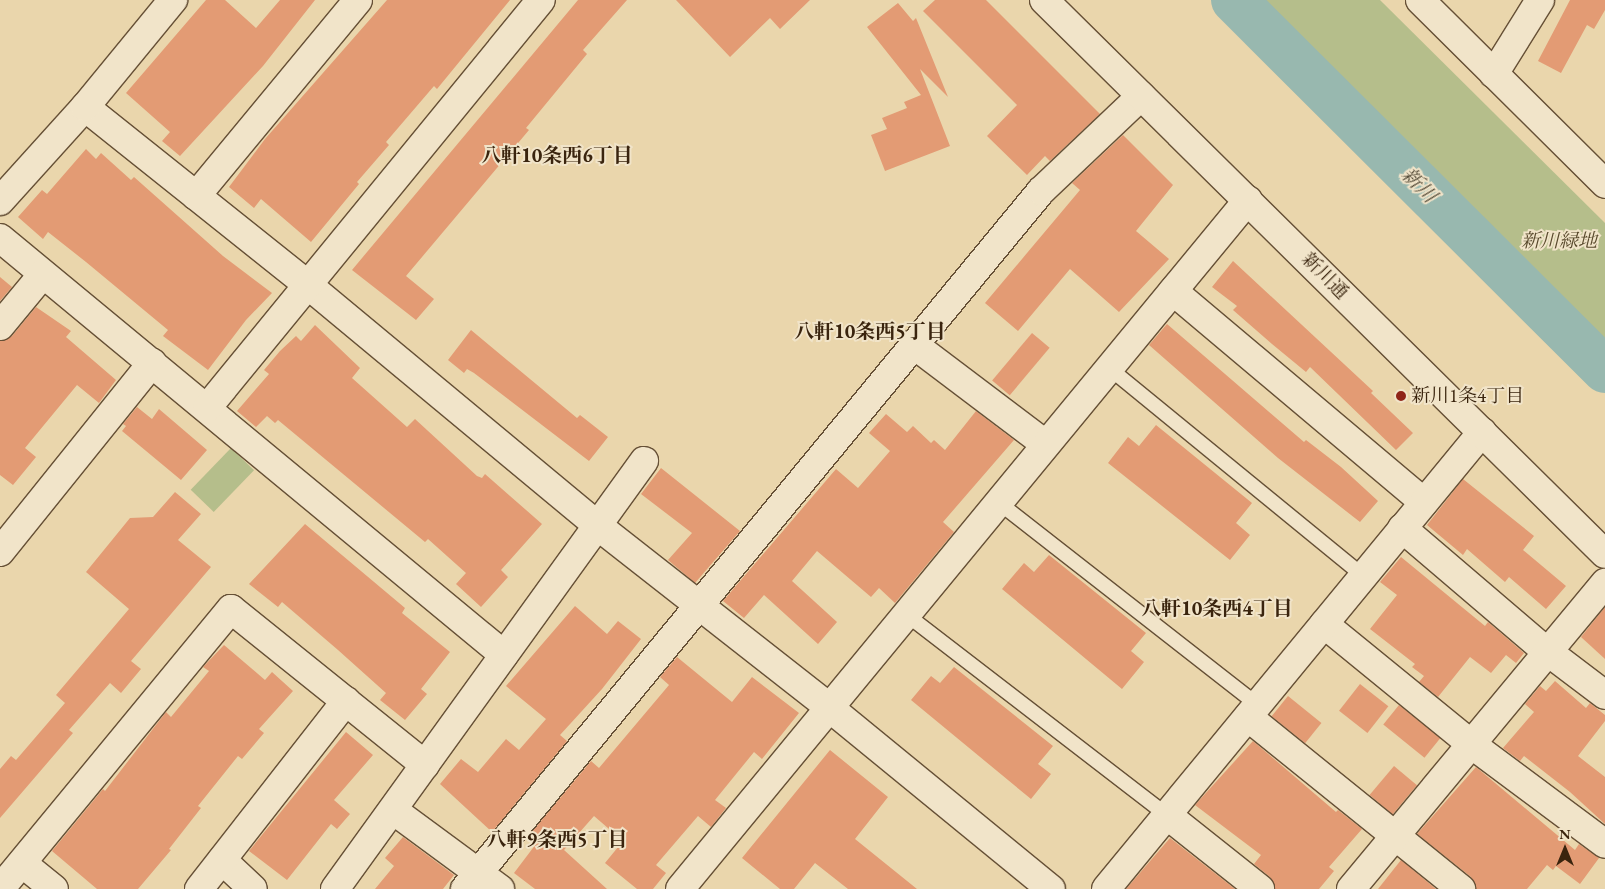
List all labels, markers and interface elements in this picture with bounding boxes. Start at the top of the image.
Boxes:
district label: 八軒10条西6丁目 [481,143,633,167]
water label: 新川 [1396,162,1442,208]
park label: 新川緑地 [1521,230,1597,252]
street label: 新川通 [1297,248,1353,304]
district label: 八軒10条西5丁目 [794,319,946,343]
place label: 新川1条4丁目 [1411,385,1524,407]
marker: 新川1条4丁目 [1395,390,1407,402]
district label: 八軒10条西4丁目 [1141,596,1293,620]
north arrow [1540,824,1590,874]
text: N [1559,825,1571,843]
district label: 八軒9条西5丁目 [486,827,628,851]

